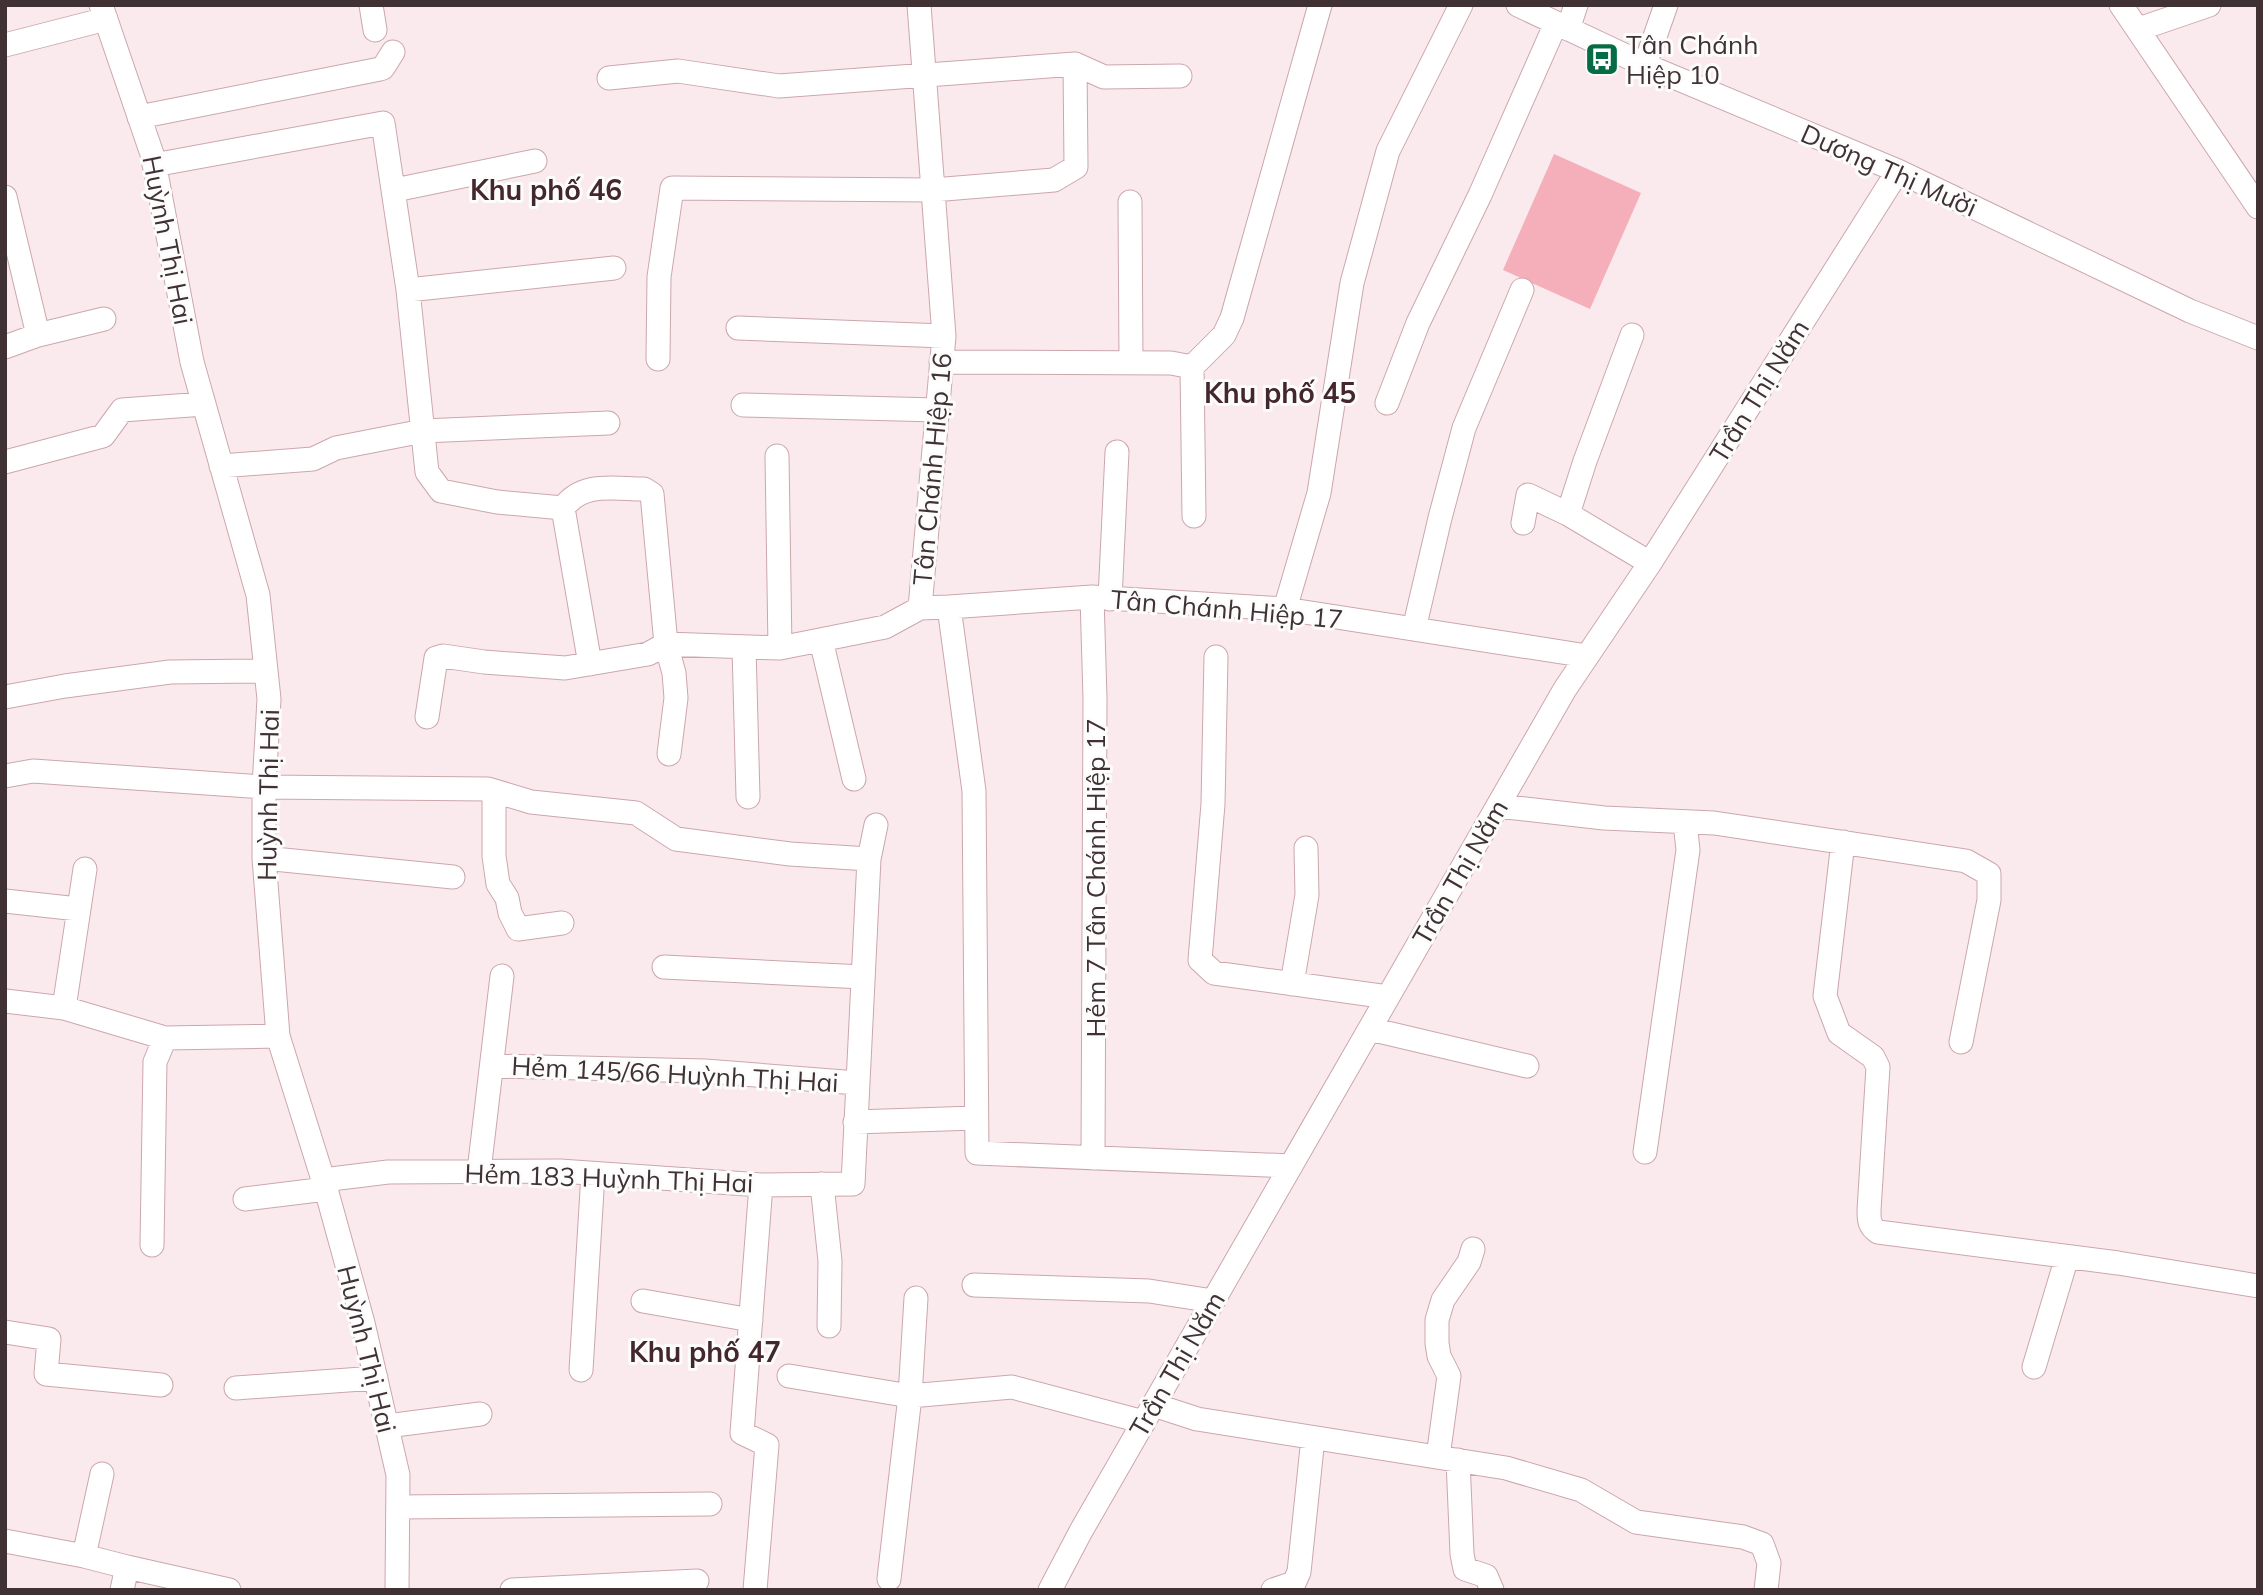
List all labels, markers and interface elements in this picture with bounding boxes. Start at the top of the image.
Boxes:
place label: Tân Chánh Hiệp 10 [1626,28,1758,91]
bus stop icon: Tân Chánh Hiệp 10 [1583,40,1621,78]
street label: Dương Thị Mười [1796,116,1982,224]
street label: Huỳnh Thị Hai [135,153,201,327]
district label: Khu phố 46 [470,172,622,207]
street label: Trần Thị Năm [1702,313,1816,469]
street label: Tân Chánh Hiệp 16 [905,351,959,587]
district label: Khu phố 45 [1204,375,1356,410]
street label: Tân Chánh Hiệp 17 [1109,582,1345,636]
street label: Huỳnh Thị Hai [250,709,286,881]
street label: Hẻm 7 Tân Chánh Hiệp 17 [1079,718,1112,1038]
street label: Trần Thị Năm [1405,793,1515,951]
street label: Hẻm 145/66 Huỳnh Thị Hai [511,1049,839,1099]
street label: Hẻm 183 Huỳnh Thị Hai [464,1156,754,1200]
street label: Huỳnh Thị Hai [330,1262,404,1436]
street label: Trần Thị Năm [1122,1285,1232,1443]
district label: Khu phố 47 [629,1334,781,1369]

